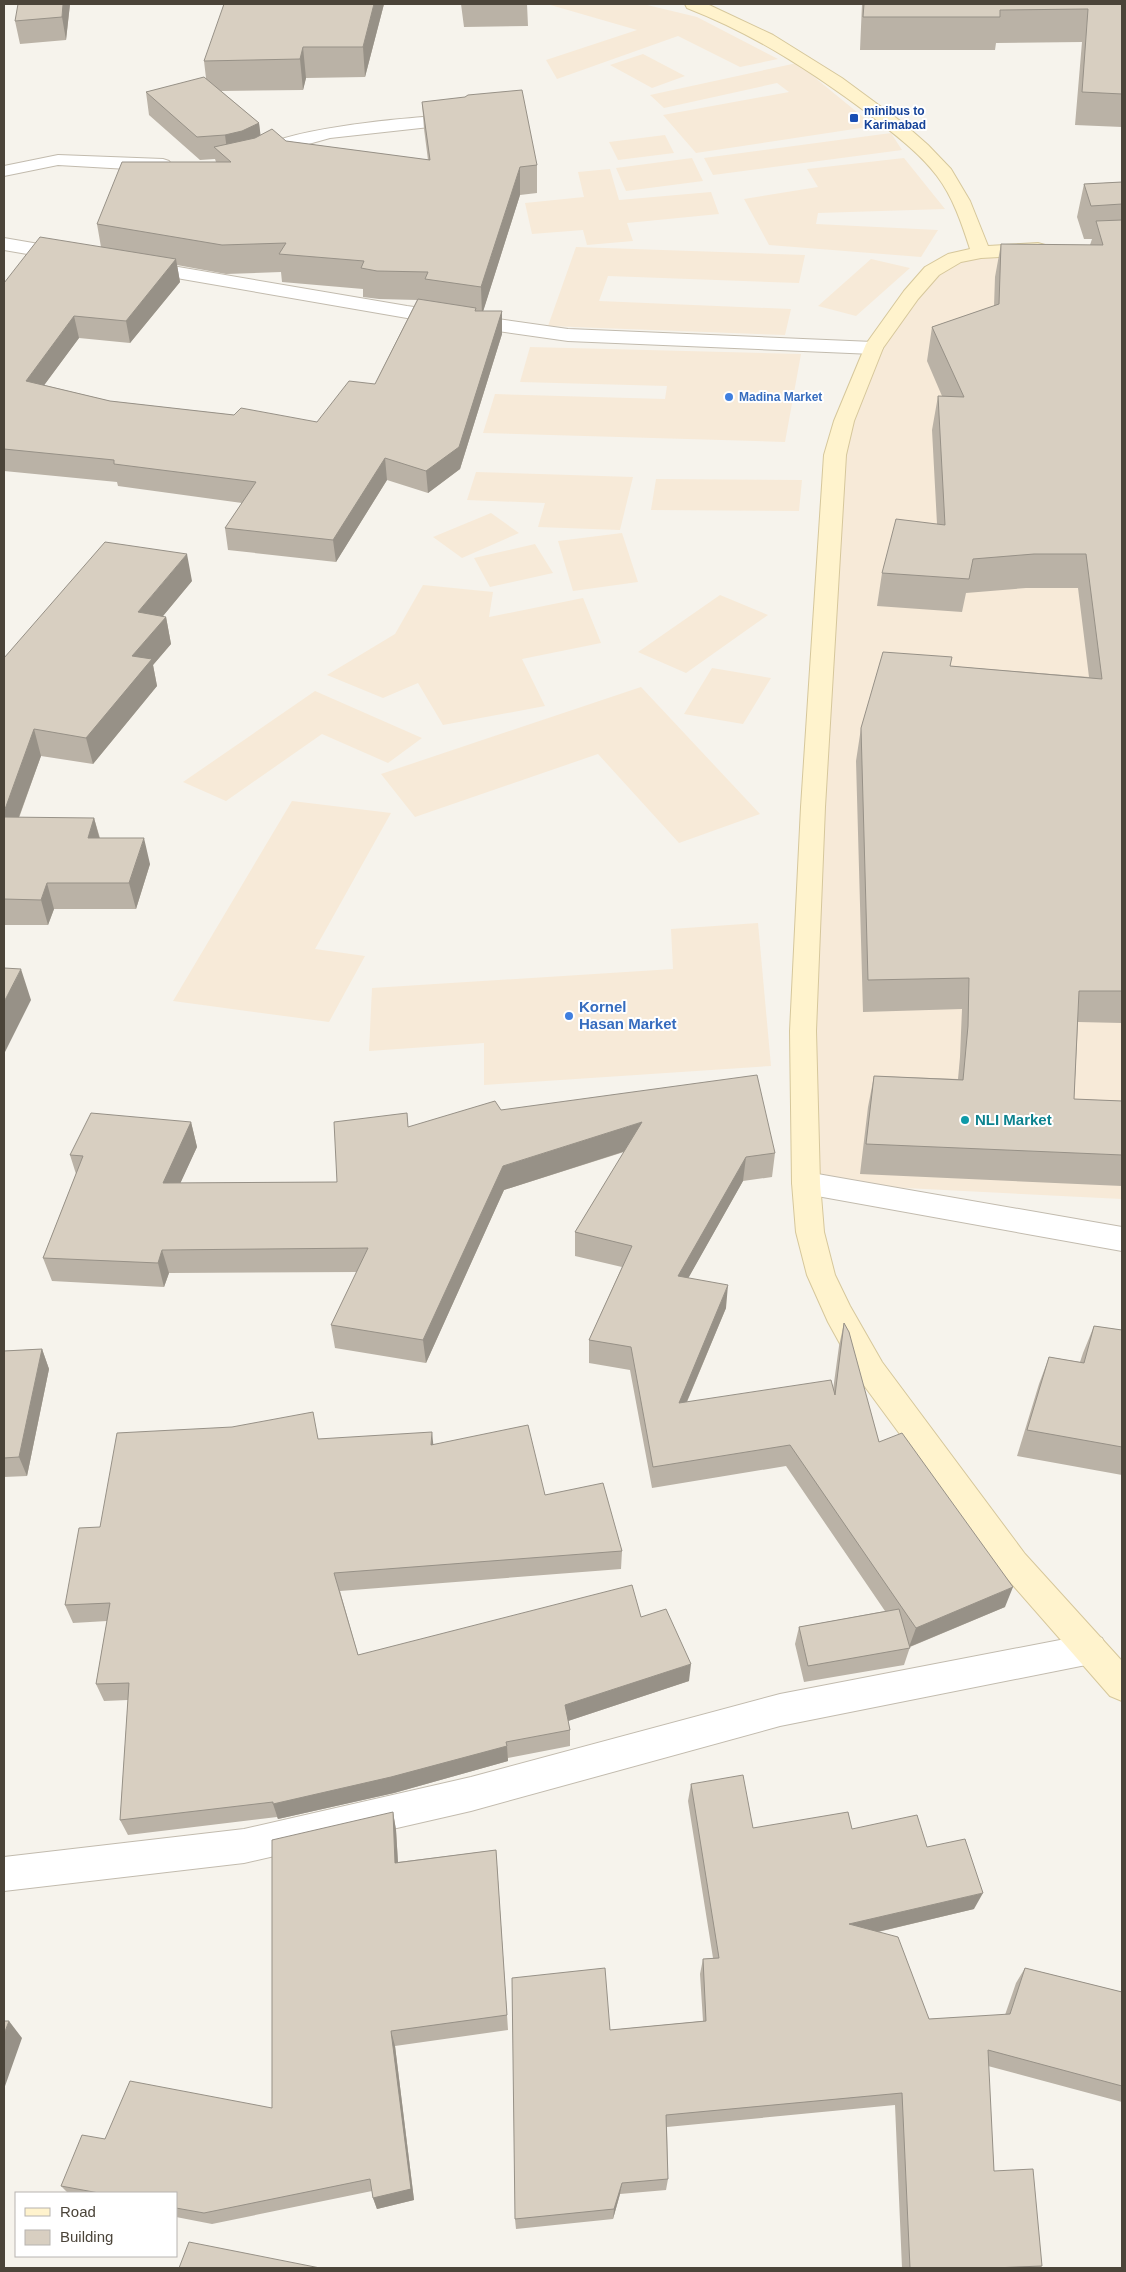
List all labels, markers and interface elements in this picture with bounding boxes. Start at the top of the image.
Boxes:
place label: minibus to Karimabad [864,104,926,132]
marker: minibus to Karimabad [848,112,860,124]
place label: Madina Market [739,390,822,404]
marker: Madina Market [723,391,735,403]
place label: Kornel Hasan Market [579,998,677,1032]
marker: Kornel Hasan Market [563,1010,575,1022]
place label: NLI Market [975,1111,1052,1128]
marker: NLI Market [959,1114,971,1126]
legend [15,2192,178,2257]
text: Road [60,2203,96,2220]
text: Building [60,2228,113,2245]

